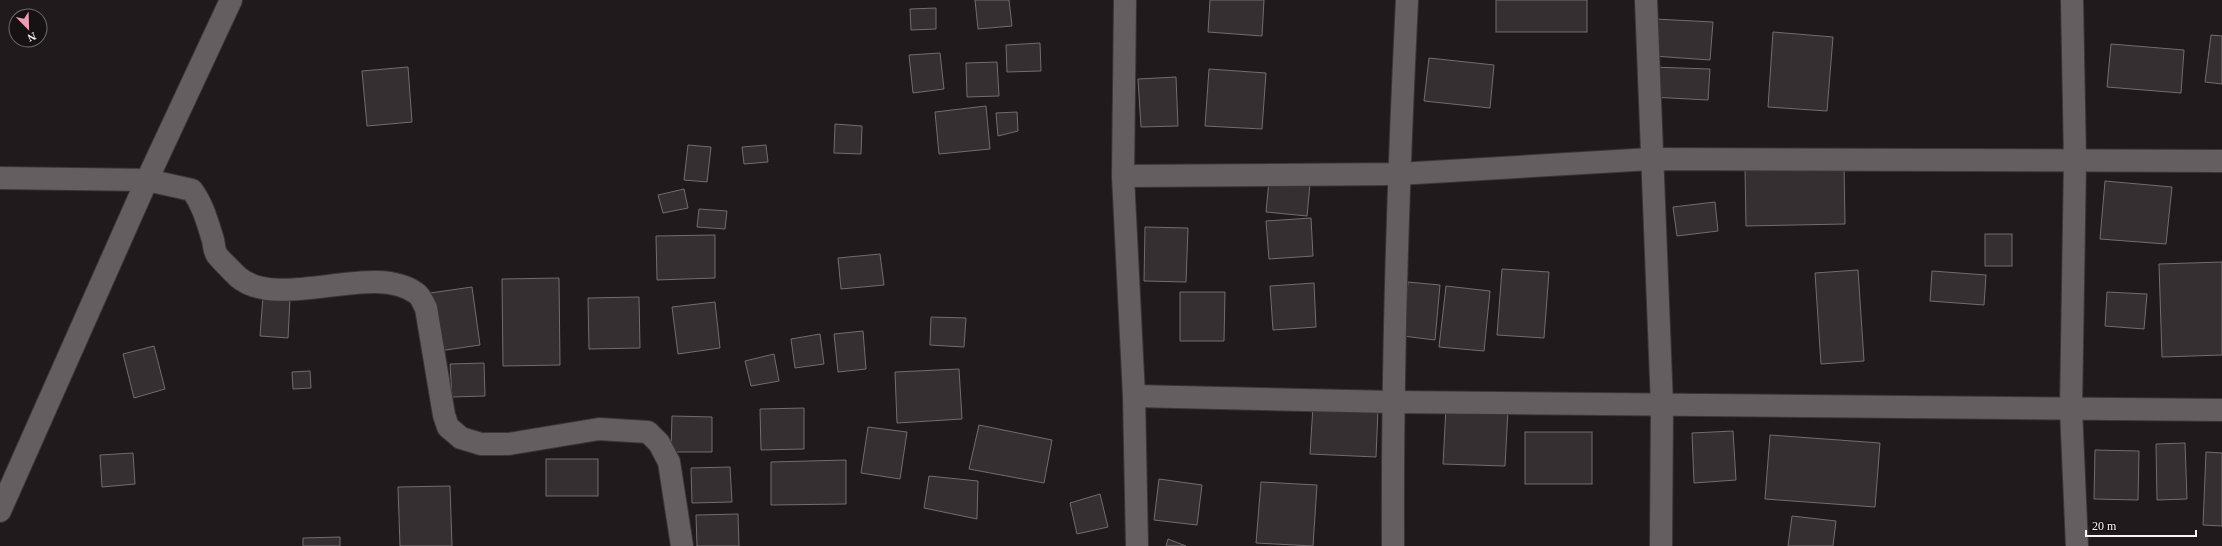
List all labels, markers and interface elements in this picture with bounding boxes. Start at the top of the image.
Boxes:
north arrow [8,8,48,48]
text: N [26,30,38,44]
scale bar [2086,512,2196,538]
text: 20 m [2092,519,2117,533]

